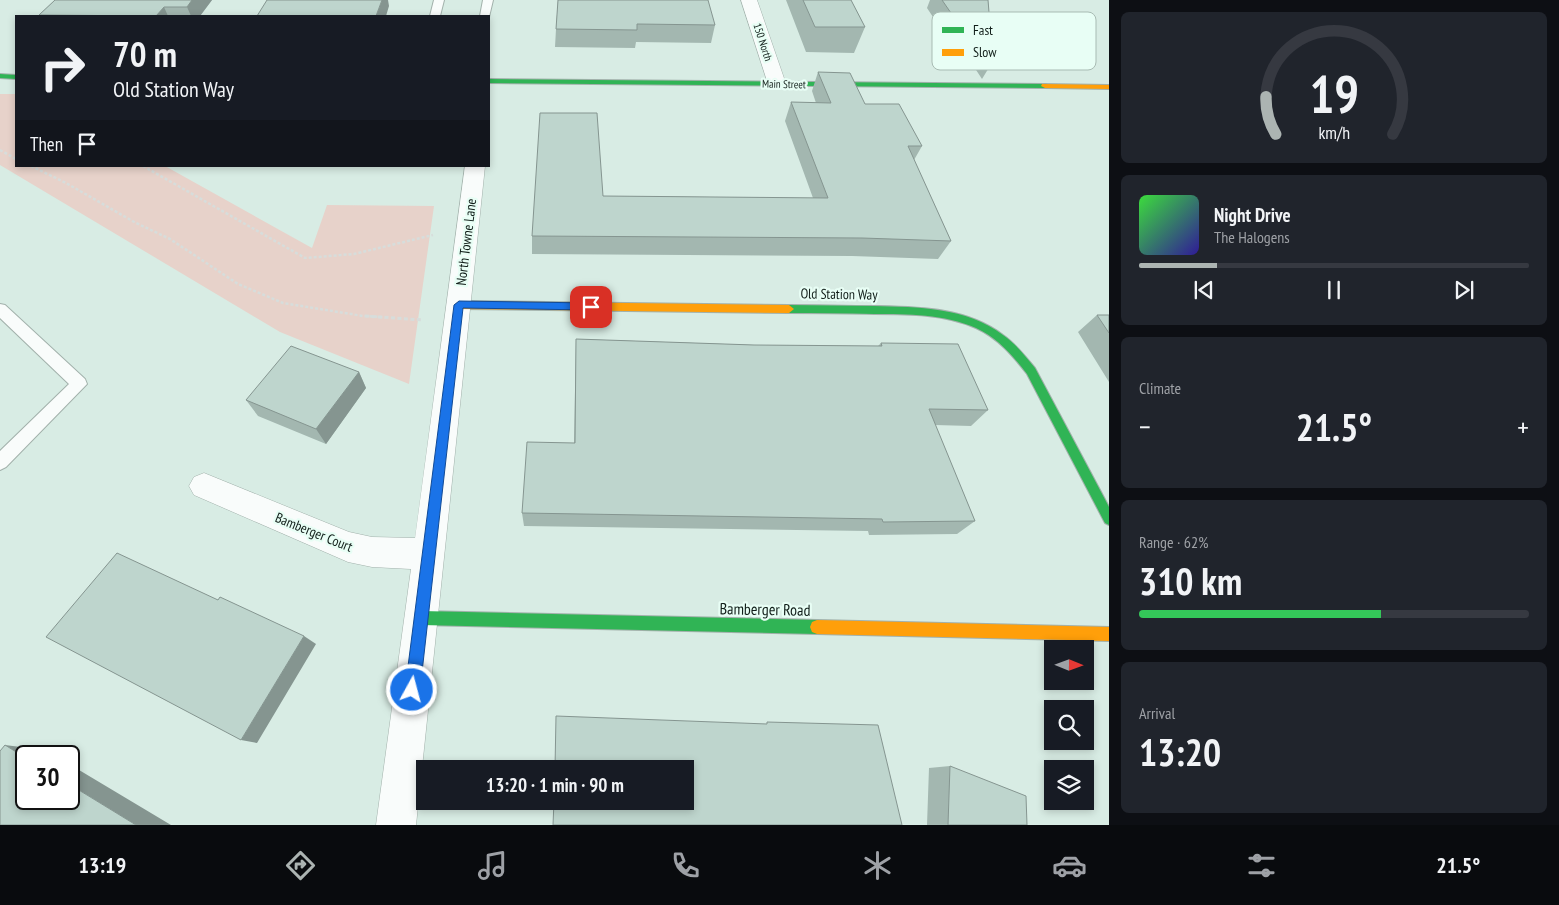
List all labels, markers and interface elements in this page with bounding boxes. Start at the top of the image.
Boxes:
legend [932,12,1096,70]
street label: 150 North [750,21,776,63]
text: Fast [973,21,993,39]
text: 70 m [113,31,177,77]
icon: right [30,35,95,100]
text: Slow [973,43,997,61]
text: 19 [1309,60,1359,127]
text: Old Station Way [113,75,234,103]
street label: Main Street [762,77,806,91]
text: km/h [1318,121,1350,144]
icon: arrive [73,130,101,158]
text: Then [30,132,63,156]
street label: North Towne Lane [452,197,480,286]
text: Night Drive [1214,203,1291,227]
text: The Halogens [1214,227,1290,247]
icon: previous [1190,276,1218,304]
icon: pause [1320,276,1348,304]
icon: next [1450,276,1478,304]
street label: Old Station Way [800,284,878,304]
pin [570,286,612,328]
icon: arrive [577,293,605,321]
text: Climate [1139,378,1181,398]
text: 21.5° [1296,402,1372,451]
text: − [1139,408,1151,445]
text: + [1517,408,1529,445]
street label: Bamberger Court [273,508,355,556]
text: Range · 62% [1139,532,1208,552]
text: 310 km [1139,556,1242,605]
street label: Bamberger Road [719,598,811,620]
north arrow [1044,640,1094,690]
map controls [1044,640,1094,810]
position arrow [385,663,437,715]
button: search [1044,700,1094,750]
text: Arrival [1139,703,1175,723]
text: 13:20 [1139,727,1221,776]
speed limit sign: 30 [15,745,80,810]
button: layers [1044,760,1094,810]
text: 13:20 · 1 min · 90 m [486,773,624,797]
icon: directions [283,848,318,883]
icon: music [475,848,510,883]
icon: phone [668,848,703,883]
icon: climate [860,848,895,883]
icon: car [1052,848,1087,883]
icon: filters [1244,848,1279,883]
text: 13:19 [79,851,126,879]
text: 21.5° [1436,851,1480,879]

